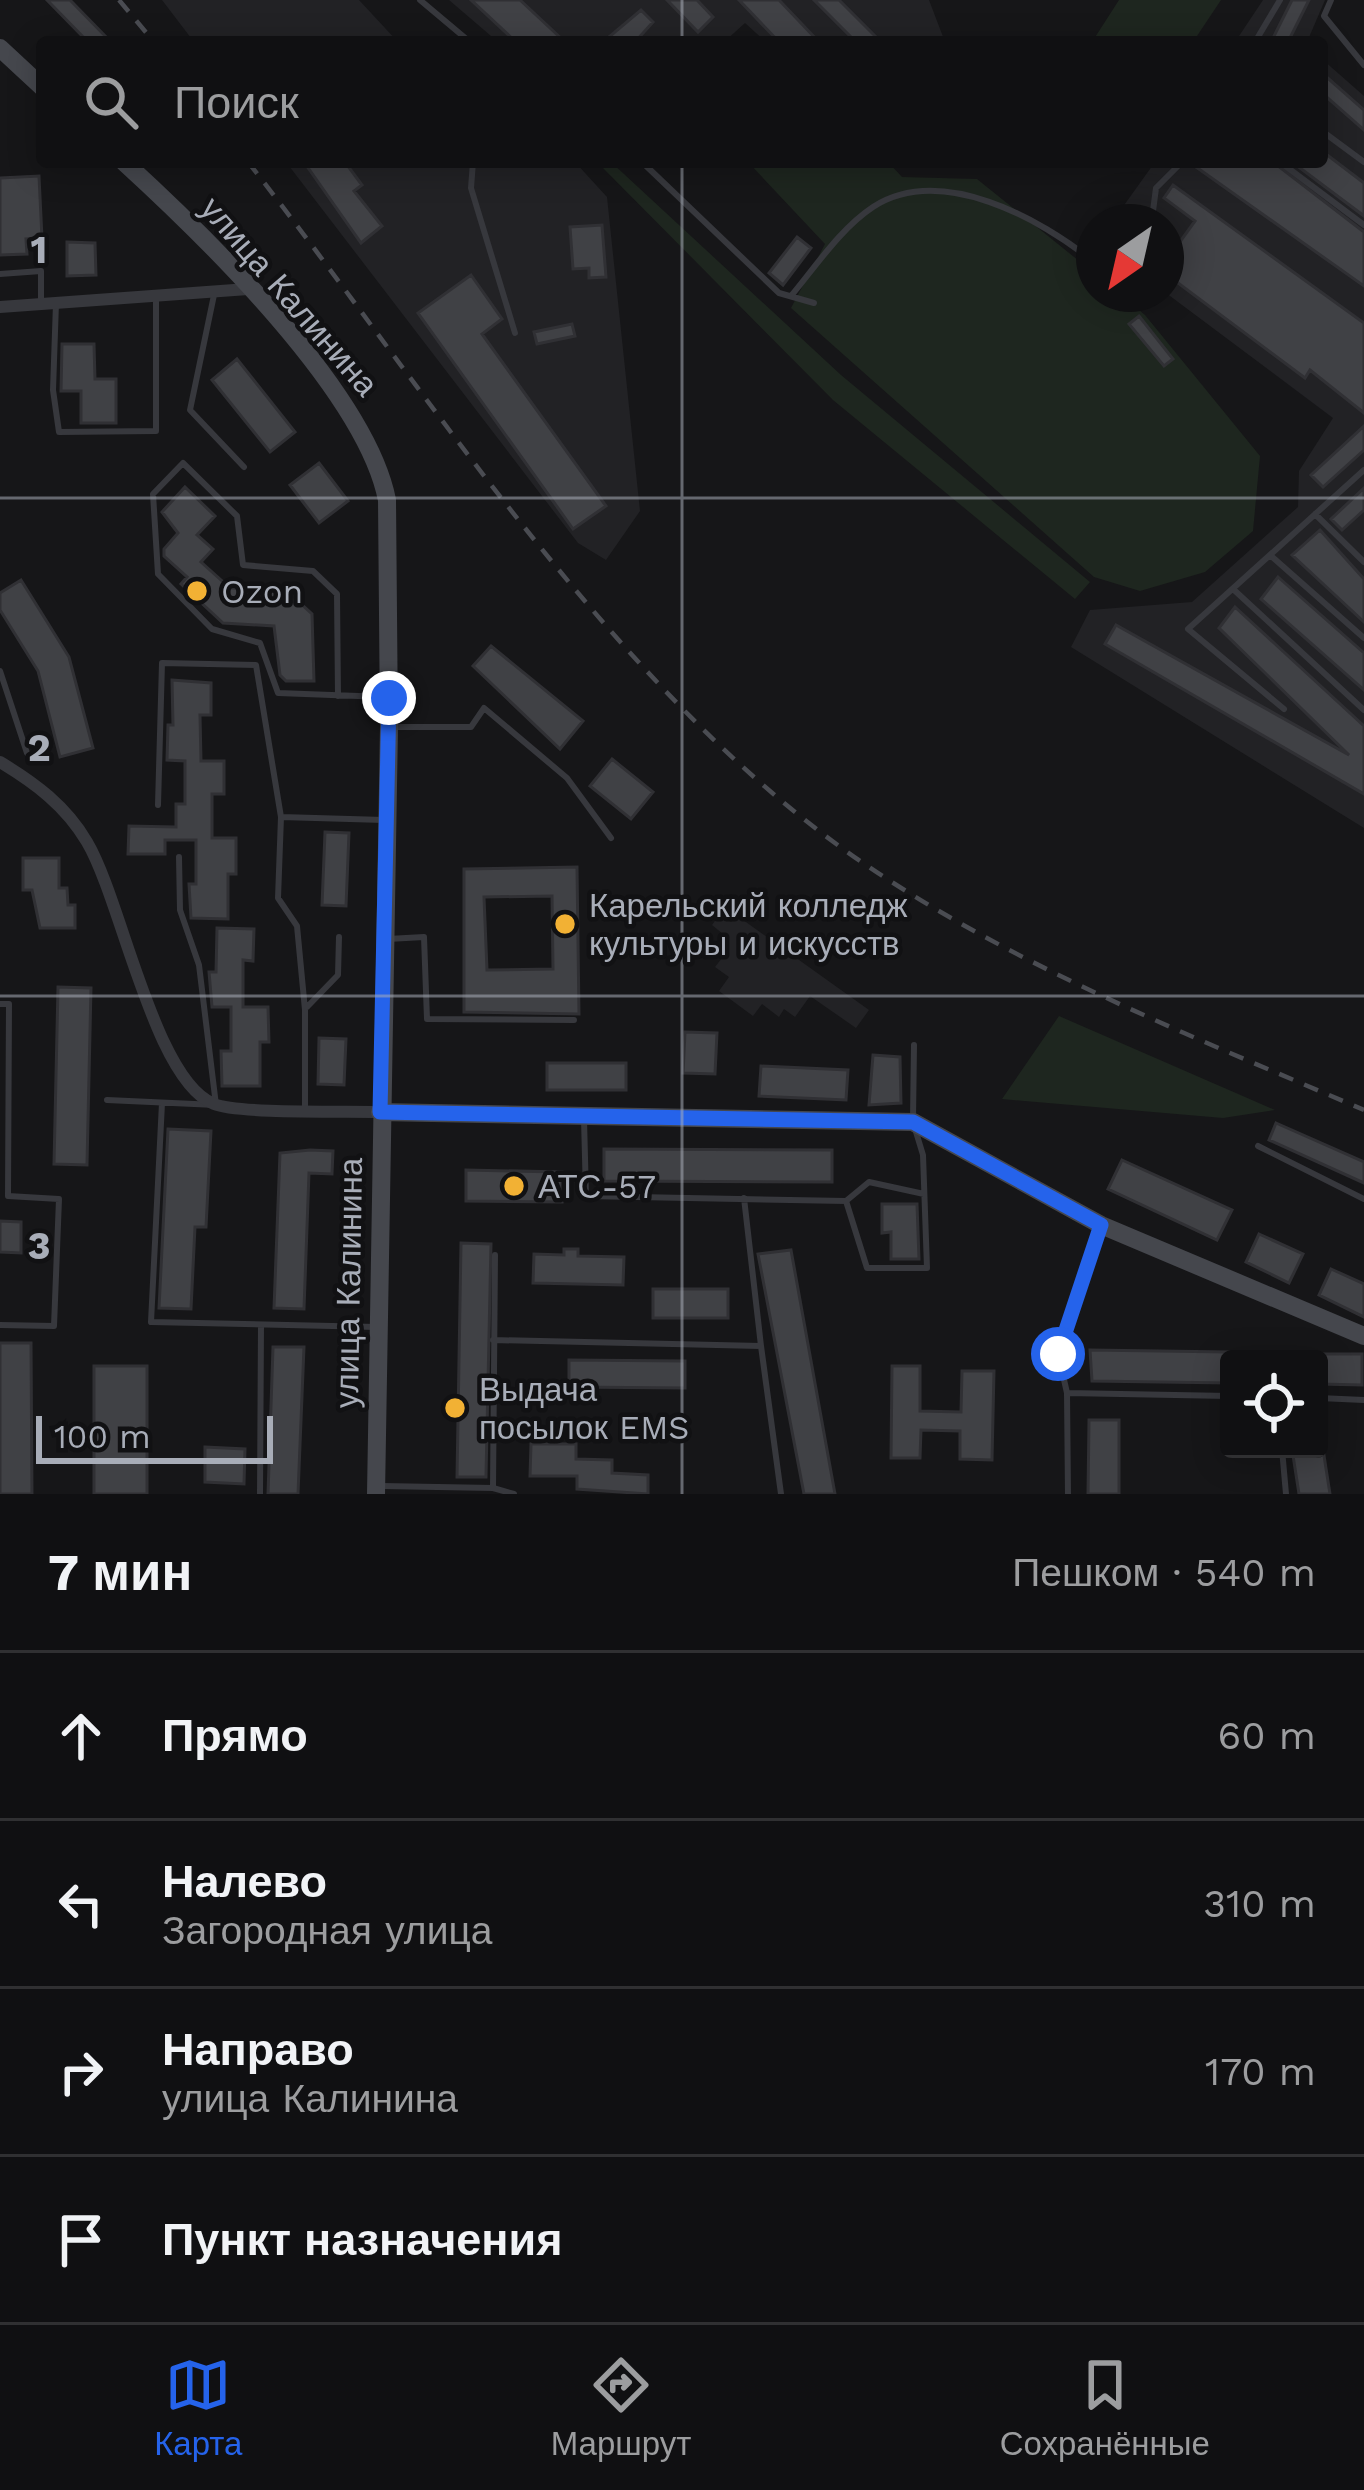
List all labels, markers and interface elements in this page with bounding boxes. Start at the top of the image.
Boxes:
search box [36,36,1328,168]
icon: search [78,69,144,135]
text: Поиск [174,76,299,129]
street label: улица Калинина [193,189,387,404]
north arrow [1076,204,1184,312]
text: 1 [31,227,47,272]
place label: Ozon [221,572,303,611]
marker: Ozon [184,578,210,604]
route end [362,671,416,725]
text: 2 [27,725,51,770]
place label: Карельский колледж культуры и искусств [589,886,908,963]
marker: Карельский колледж культуры и искусств [552,911,578,937]
street label: улица Калинина [327,1157,370,1409]
place label: АТС-57 [538,1167,656,1206]
marker: АТС-57 [501,1173,527,1199]
text: 3 [27,1223,51,1268]
route start [1031,1327,1085,1381]
map controls [1220,1350,1328,1458]
button: locate [1220,1350,1328,1458]
place label: Выдача посылок EMS [479,1370,690,1447]
marker: Выдача посылок EMS [442,1395,468,1421]
scale bar [36,1410,273,1463]
text: 100 m [54,1417,151,1456]
text: 7 мин [48,1543,192,1602]
text: Пешком · 540 m [1012,1550,1316,1595]
icon: ahead [48,1703,114,1769]
text: Прямо [162,1709,308,1762]
text: 60 m [1218,1713,1316,1758]
text: Налево [162,1855,327,1908]
icon: left [48,1871,114,1937]
text: 310 m [1203,1881,1316,1926]
text: Загородная улица [162,1908,492,1953]
text: Направо [162,2023,354,2076]
icon: right [48,2039,114,2105]
text: 170 m [1205,2049,1316,2094]
text: улица Калинина [162,2076,458,2121]
icon: arrive [48,2207,114,2273]
text: Пункт назначения [162,2213,562,2266]
tab: Карта [154,2352,242,2463]
tab: Маршрут [551,2352,691,2463]
tab: Сохранённые [1000,2352,1210,2463]

